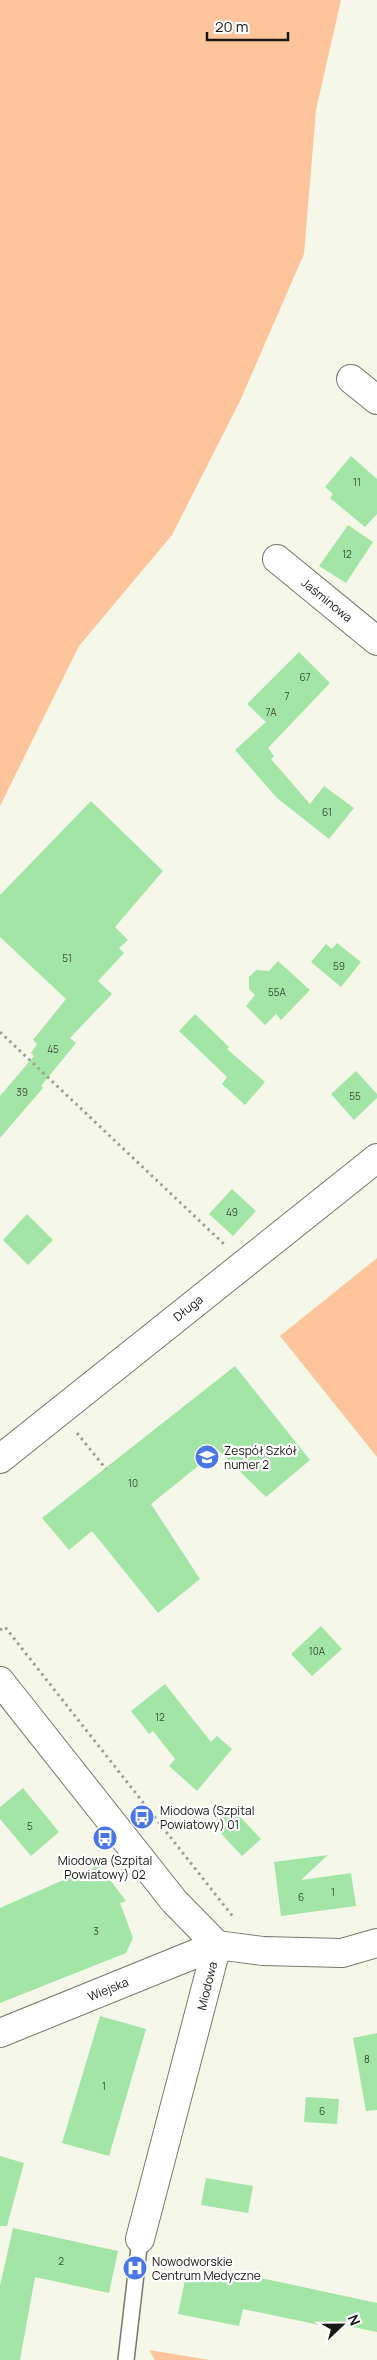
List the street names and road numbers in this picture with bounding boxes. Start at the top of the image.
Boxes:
street label: Jaśminowa [298,574,356,626]
street label: Długa [170,1291,206,1325]
street label: Miodowa [193,1960,221,2012]
street label: Wiejska [85,1973,131,2005]

